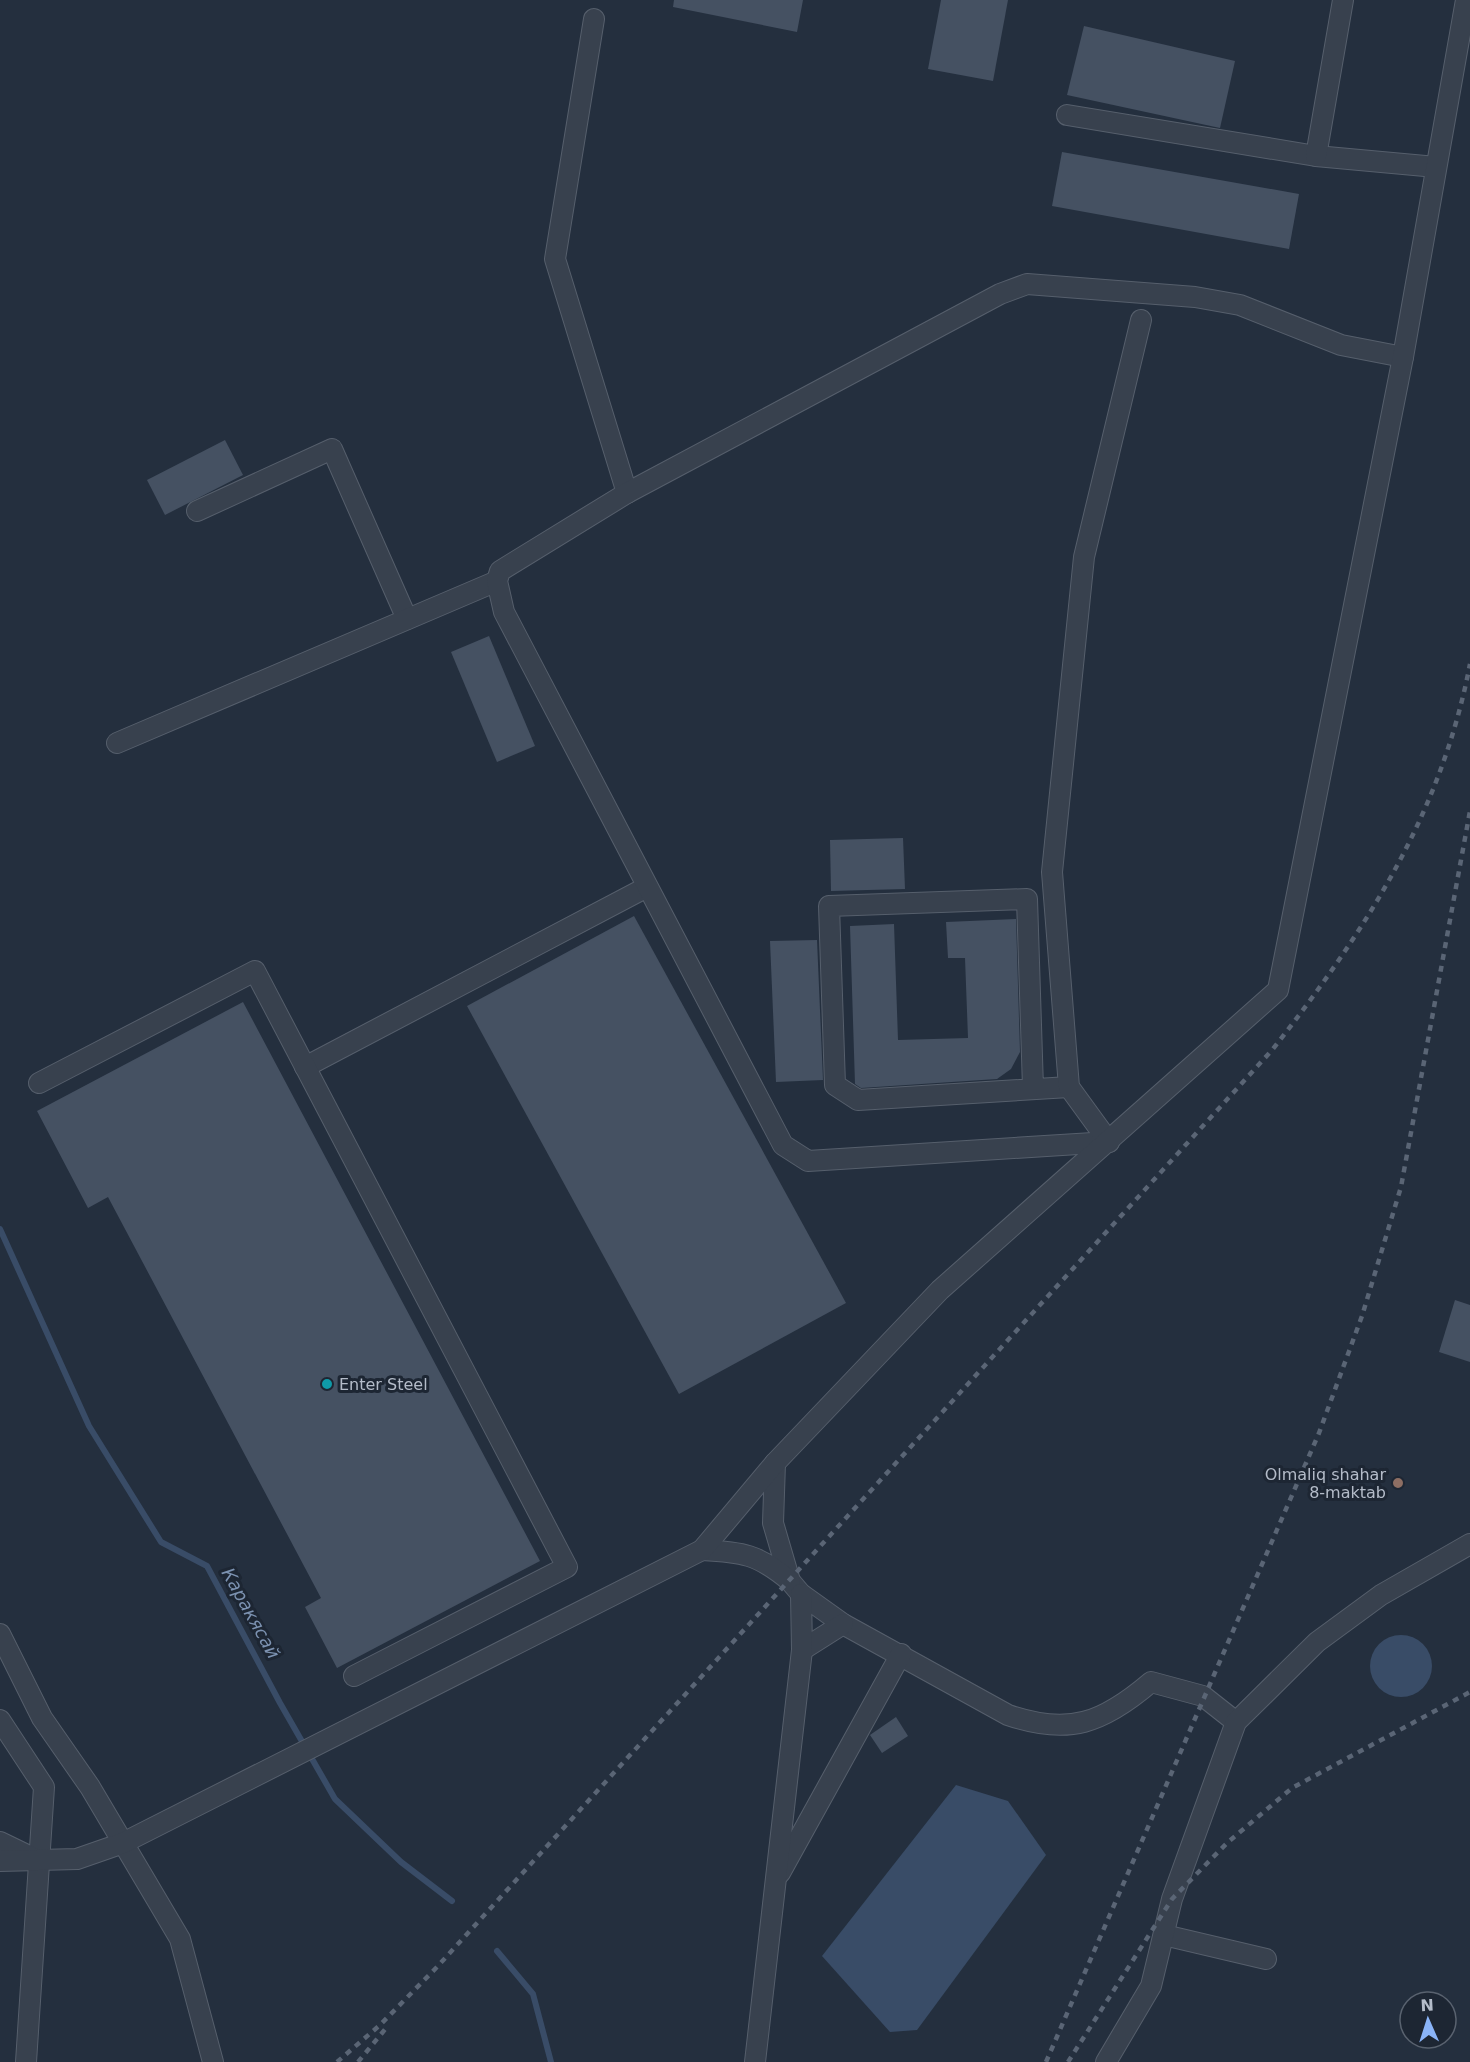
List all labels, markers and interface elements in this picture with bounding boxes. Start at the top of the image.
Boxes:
place label: Enter Steel [339,1375,428,1394]
marker: Enter Steel [320,1377,334,1391]
place label: Olmaliq shahar 8-maktab [1265,1465,1386,1502]
marker: Olmaliq shahar 8-maktab [1391,1476,1405,1490]
water label: Каракясай [217,1564,285,1662]
north arrow [1398,1990,1458,2050]
text: N [1420,1996,1434,2015]

